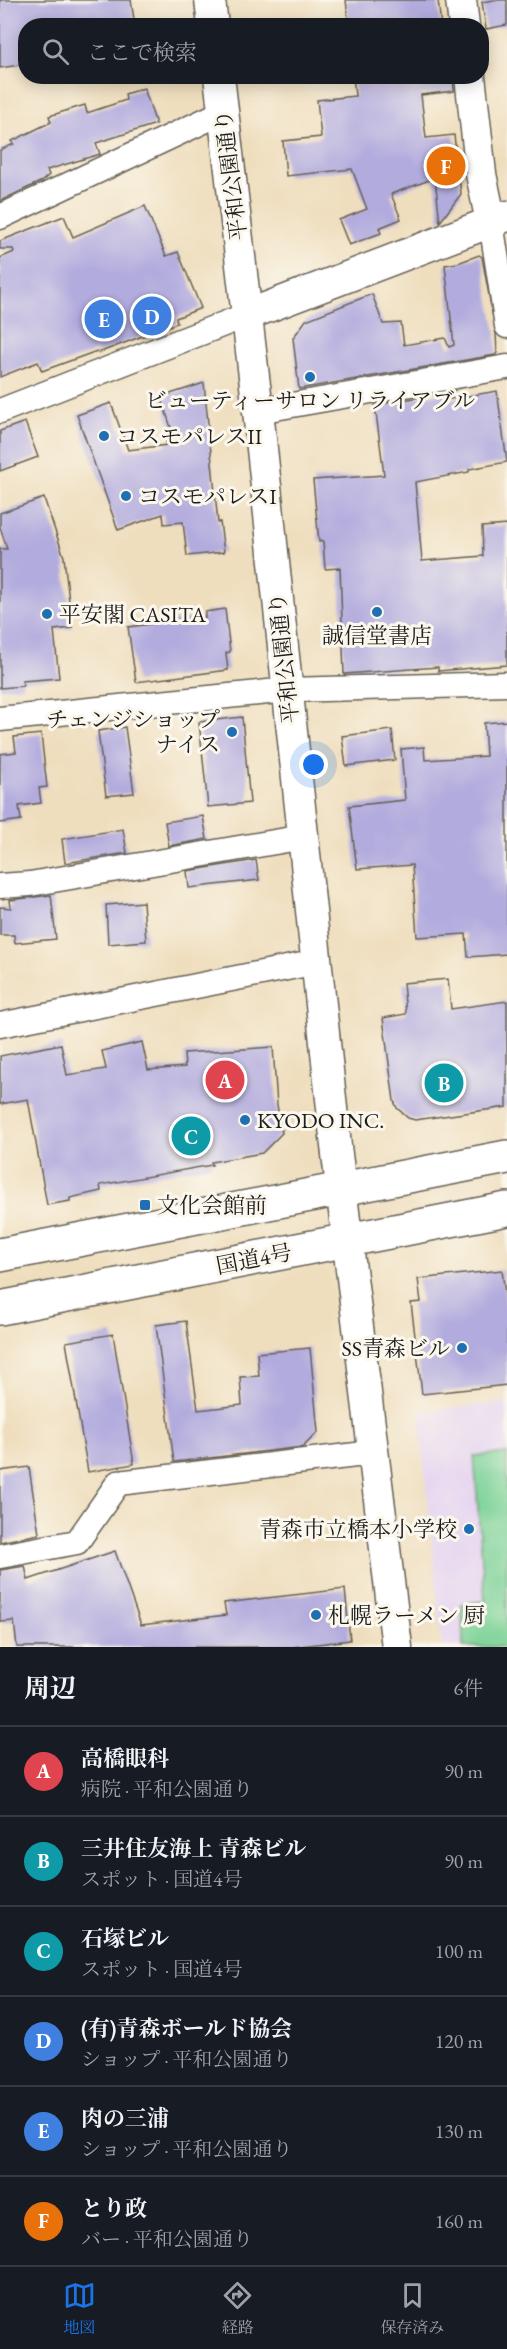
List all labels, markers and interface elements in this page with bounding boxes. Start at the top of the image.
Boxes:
search box [18,18,489,84]
icon: search [39,35,72,68]
text: ここで検索 [87,38,197,67]
street label: 平和公園通り [209,108,253,242]
pin: F [426,144,466,188]
pin: D [132,294,172,338]
pin: E [84,296,124,342]
marker: ビューティーサロン リライアブル [303,370,317,384]
place label: ビューティーサロン リライアブル [145,386,475,415]
place label: コスモパレスII [116,422,263,451]
marker: コスモパレスII [97,429,111,443]
place label: コスモパレスI [138,482,277,511]
marker: コスモパレスI [119,489,133,503]
street label: 平和公園通り [263,591,305,725]
place label: 平安閣 CASITA [59,600,207,629]
marker: 誠信堂書店 [370,605,384,619]
marker: 平安閣 CASITA [40,607,54,621]
place label: 誠信堂書店 [322,621,432,650]
place label: チェンジショップ ナイス [46,705,220,759]
marker: チェンジショップ ナイス [225,725,239,739]
your location [299,750,328,779]
pin: A [206,1058,244,1102]
pin: B [424,1060,464,1106]
place label: KYODO INC. [257,1106,384,1135]
marker: KYODO INC. [238,1113,252,1127]
pin: C [172,1114,210,1158]
place label: 文化会館前 [157,1191,267,1220]
marker: 文化会館前 [138,1198,152,1212]
street label: 国道4号 [214,1237,294,1281]
place label: SS青森ビル [342,1334,450,1363]
marker: SS青森ビル [455,1341,469,1355]
place label: 青森市立橋本小学校 [259,1515,457,1544]
marker: 青森市立橋本小学校 [462,1522,476,1536]
place label: 札幌ラーメン 厨 [328,1601,485,1630]
marker: 札幌ラーメン 厨 [309,1608,323,1622]
text: 周辺 [24,1671,76,1705]
text: 6件 [453,1675,483,1701]
text: 高橋眼科 [81,1744,169,1773]
text: A [36,1758,51,1784]
text: 90 m [444,1758,483,1784]
text: 病院 · 平和公園通り [81,1776,253,1802]
text: 三井住友海上 青森ビル [81,1834,306,1863]
text: B [37,1848,50,1874]
text: 90 m [444,1848,483,1874]
text: スポット · 国道4号 [81,1866,243,1892]
text: 石塚ビル [81,1924,169,1953]
text: C [36,1938,51,1964]
text: 100 m [435,1938,483,1964]
text: スポット · 国道4号 [81,1956,243,1982]
text: (有)青森ボールド協会 [81,2014,292,2043]
text: D [36,2028,51,2054]
text: 120 m [435,2028,483,2054]
text: ショップ · 平和公園通り [81,2046,293,2072]
text: 肉の三浦 [81,2104,169,2133]
text: E [38,2118,49,2144]
text: 130 m [435,2118,483,2144]
text: ショップ · 平和公園通り [81,2136,293,2162]
text: とり政 [81,2194,147,2223]
text: F [38,2208,49,2234]
text: 160 m [435,2208,483,2234]
text: バー · 平和公園通り [81,2226,253,2252]
tab: 地図 [63,2279,96,2338]
tab: 経路 [221,2279,254,2338]
tab: 保存済み [380,2279,444,2338]

